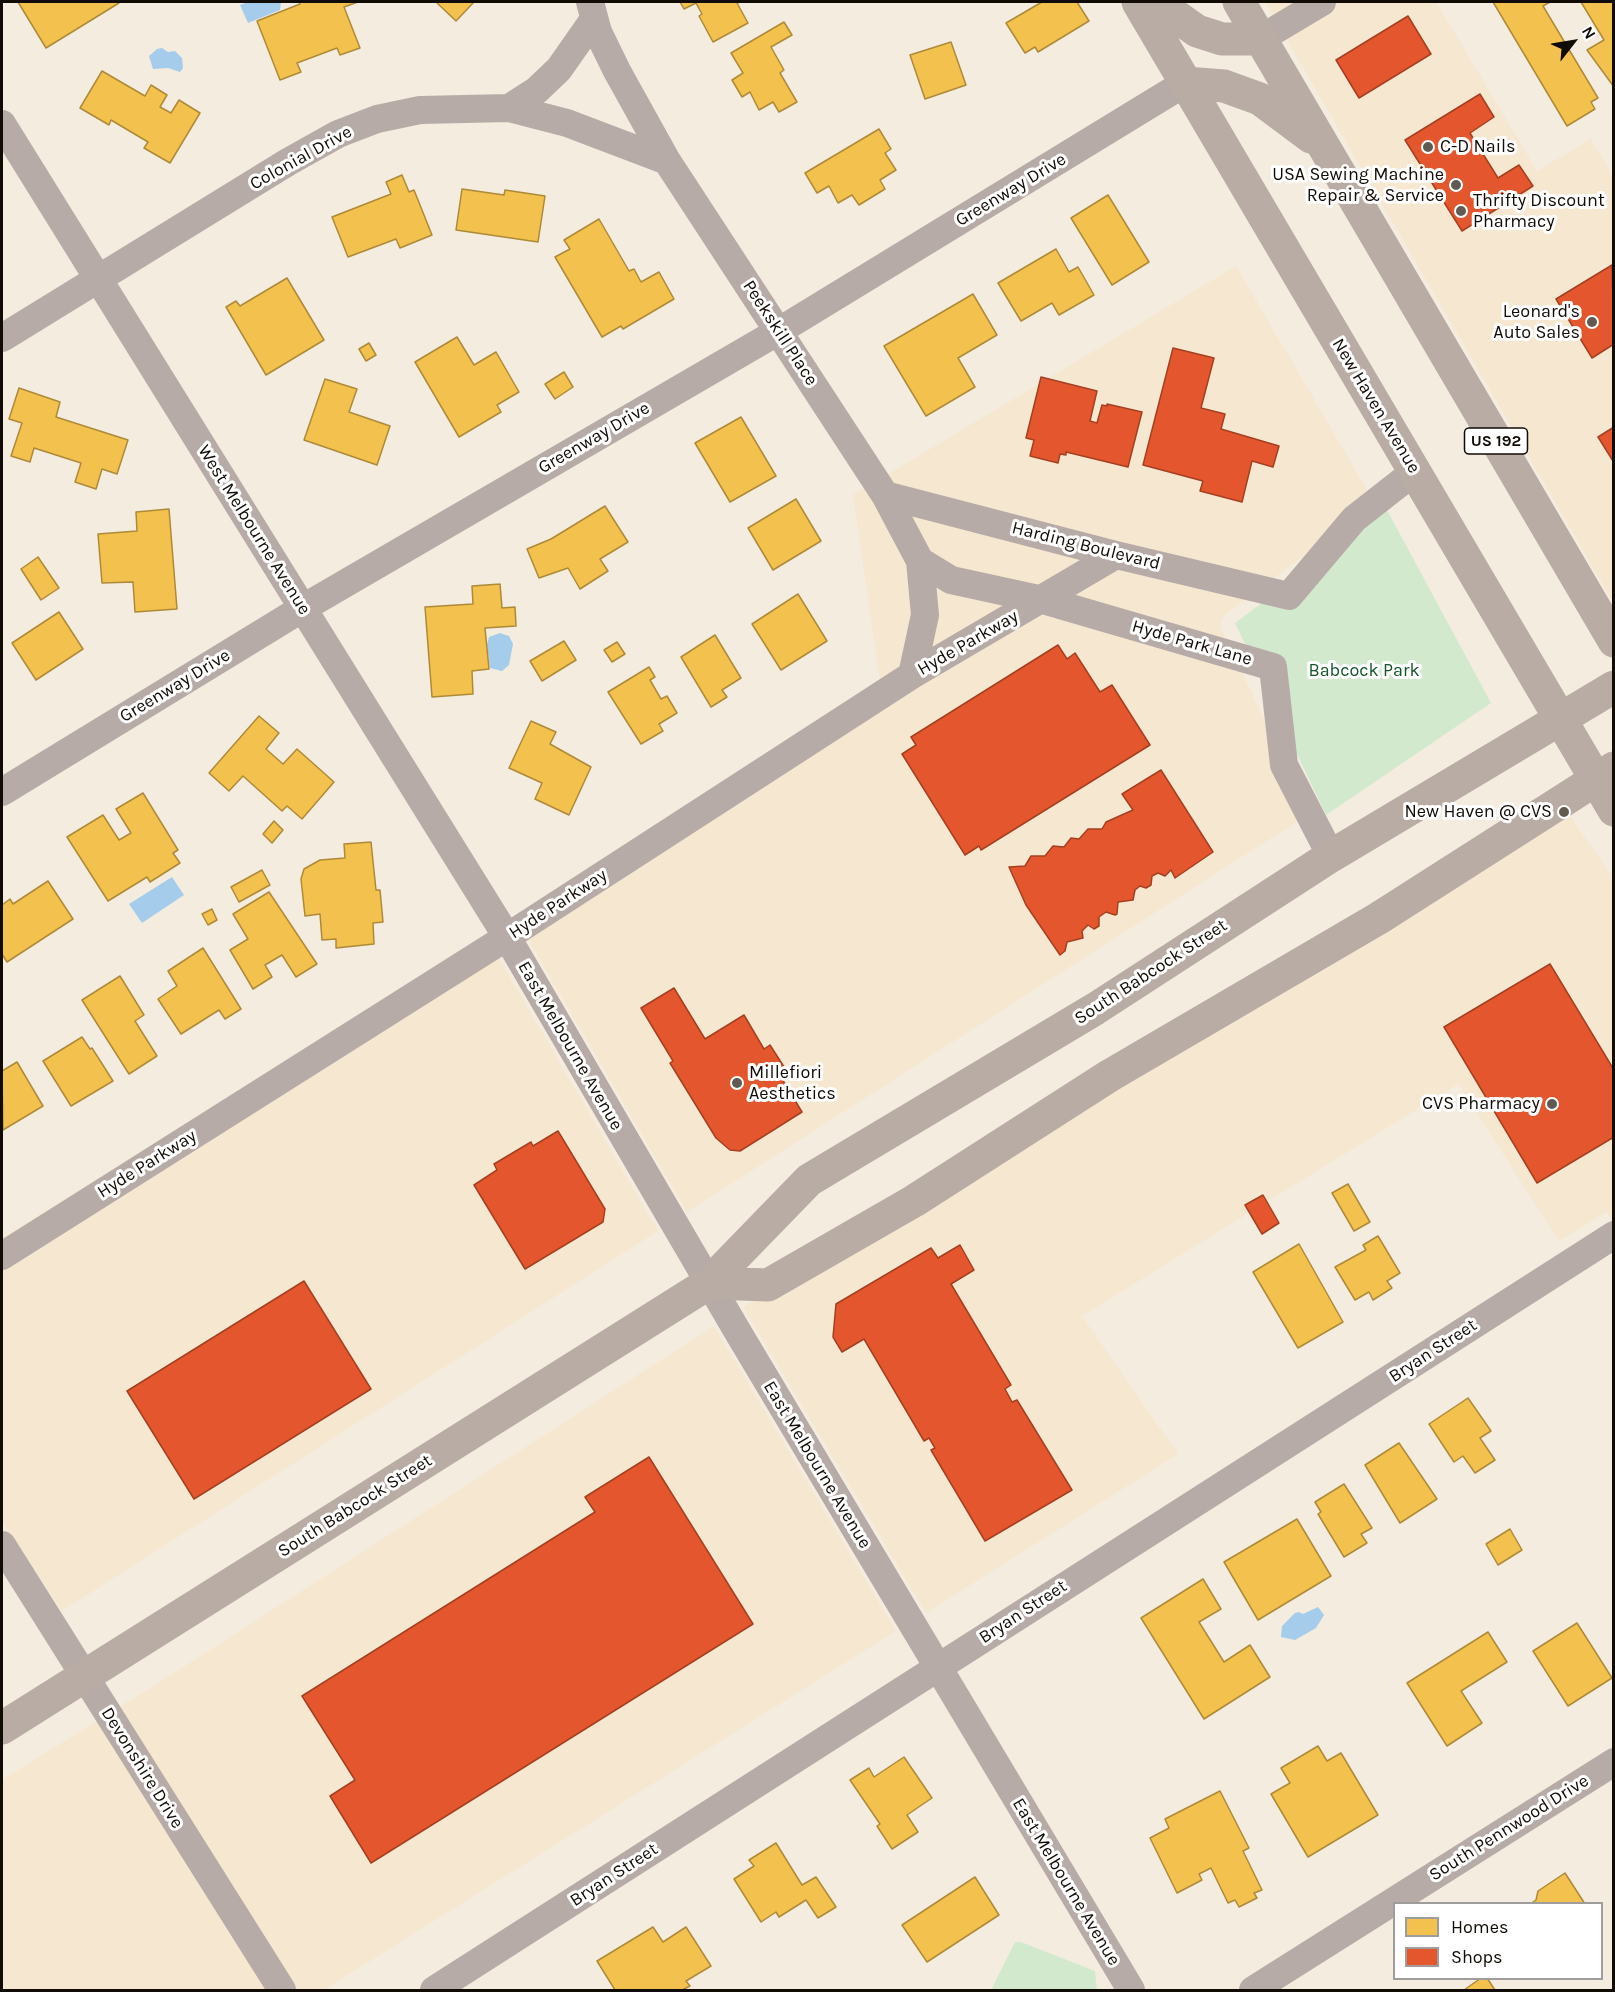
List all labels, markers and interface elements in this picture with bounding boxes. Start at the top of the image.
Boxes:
north arrow [1543,12,1603,72]
text: N [1578,23,1600,42]
street label: Colonial Drive [246,121,356,195]
place label: C-D Nails [1440,136,1516,158]
marker: C-D Nails [1421,140,1435,154]
street label: Greenway Drive [952,149,1070,231]
place label: USA Sewing Machine Repair & Service [1272,164,1444,207]
marker: USA Sewing Machine Repair & Service [1449,178,1463,192]
place label: Thrifty Discount Pharmacy [1473,190,1605,232]
marker: Thrifty Discount Pharmacy [1454,204,1468,218]
street label: Peekskill Place [738,276,822,390]
place label: Leonard's Auto Sales [1493,301,1580,344]
marker: Leonard's Auto Sales [1585,315,1599,329]
street label: New Haven Avenue [1327,335,1425,477]
street label: Greenway Drive [534,397,654,479]
road number: US 192 [1464,428,1528,454]
street label: West Melbourne Avenue [193,441,315,619]
street label: Harding Boulevard [1010,517,1162,575]
street label: Hyde Parkway [914,606,1022,680]
street label: Hyde Park Lane [1130,616,1254,670]
street label: Greenway Drive [116,645,234,727]
park label: Babcock Park [1308,660,1420,682]
place label: New Haven @ CVS [1405,801,1552,823]
marker: New Haven @ CVS [1557,805,1571,819]
street label: Hyde Parkway [505,864,611,944]
street label: South Babcock Street [1071,915,1231,1029]
street label: East Melbourne Avenue [513,958,627,1134]
place label: Millefiori Aesthetics [749,1062,836,1104]
marker: Millefiori Aesthetics [730,1076,744,1090]
place label: CVS Pharmacy [1422,1093,1540,1115]
marker: CVS Pharmacy [1545,1097,1559,1111]
street label: Hyde Parkway [94,1125,200,1203]
street label: Bryan Street [1385,1315,1481,1387]
street label: East Melbourne Avenue [758,1377,876,1553]
street label: South Babcock Street [274,1450,436,1562]
street label: Bryan Street [975,1576,1071,1648]
street label: Devonshire Drive [96,1703,188,1833]
street label: South Pennwood Drive [1425,1770,1593,1886]
street label: East Melbourne Avenue [1007,1794,1125,1970]
street label: Bryan Street [566,1839,662,1911]
legend [1393,1902,1603,1980]
text: Homes [1451,1916,1508,1938]
text: Shops [1451,1946,1503,1968]

